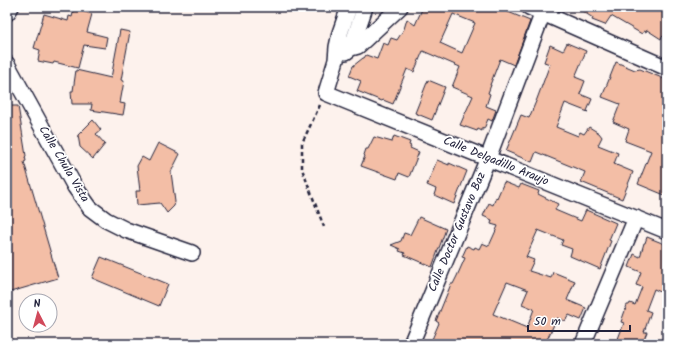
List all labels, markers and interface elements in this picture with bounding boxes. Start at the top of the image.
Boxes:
street label: Calle Chula Vista [34,122,95,206]
street label: Calle Delgadillo Araujo [440,131,552,191]
street label: Calle Doctor Gustavo Baz [423,169,491,295]
north arrow [18,293,58,333]
text: N [33,295,42,313]
scale bar [528,307,630,333]
text: 50 m [534,312,561,331]

